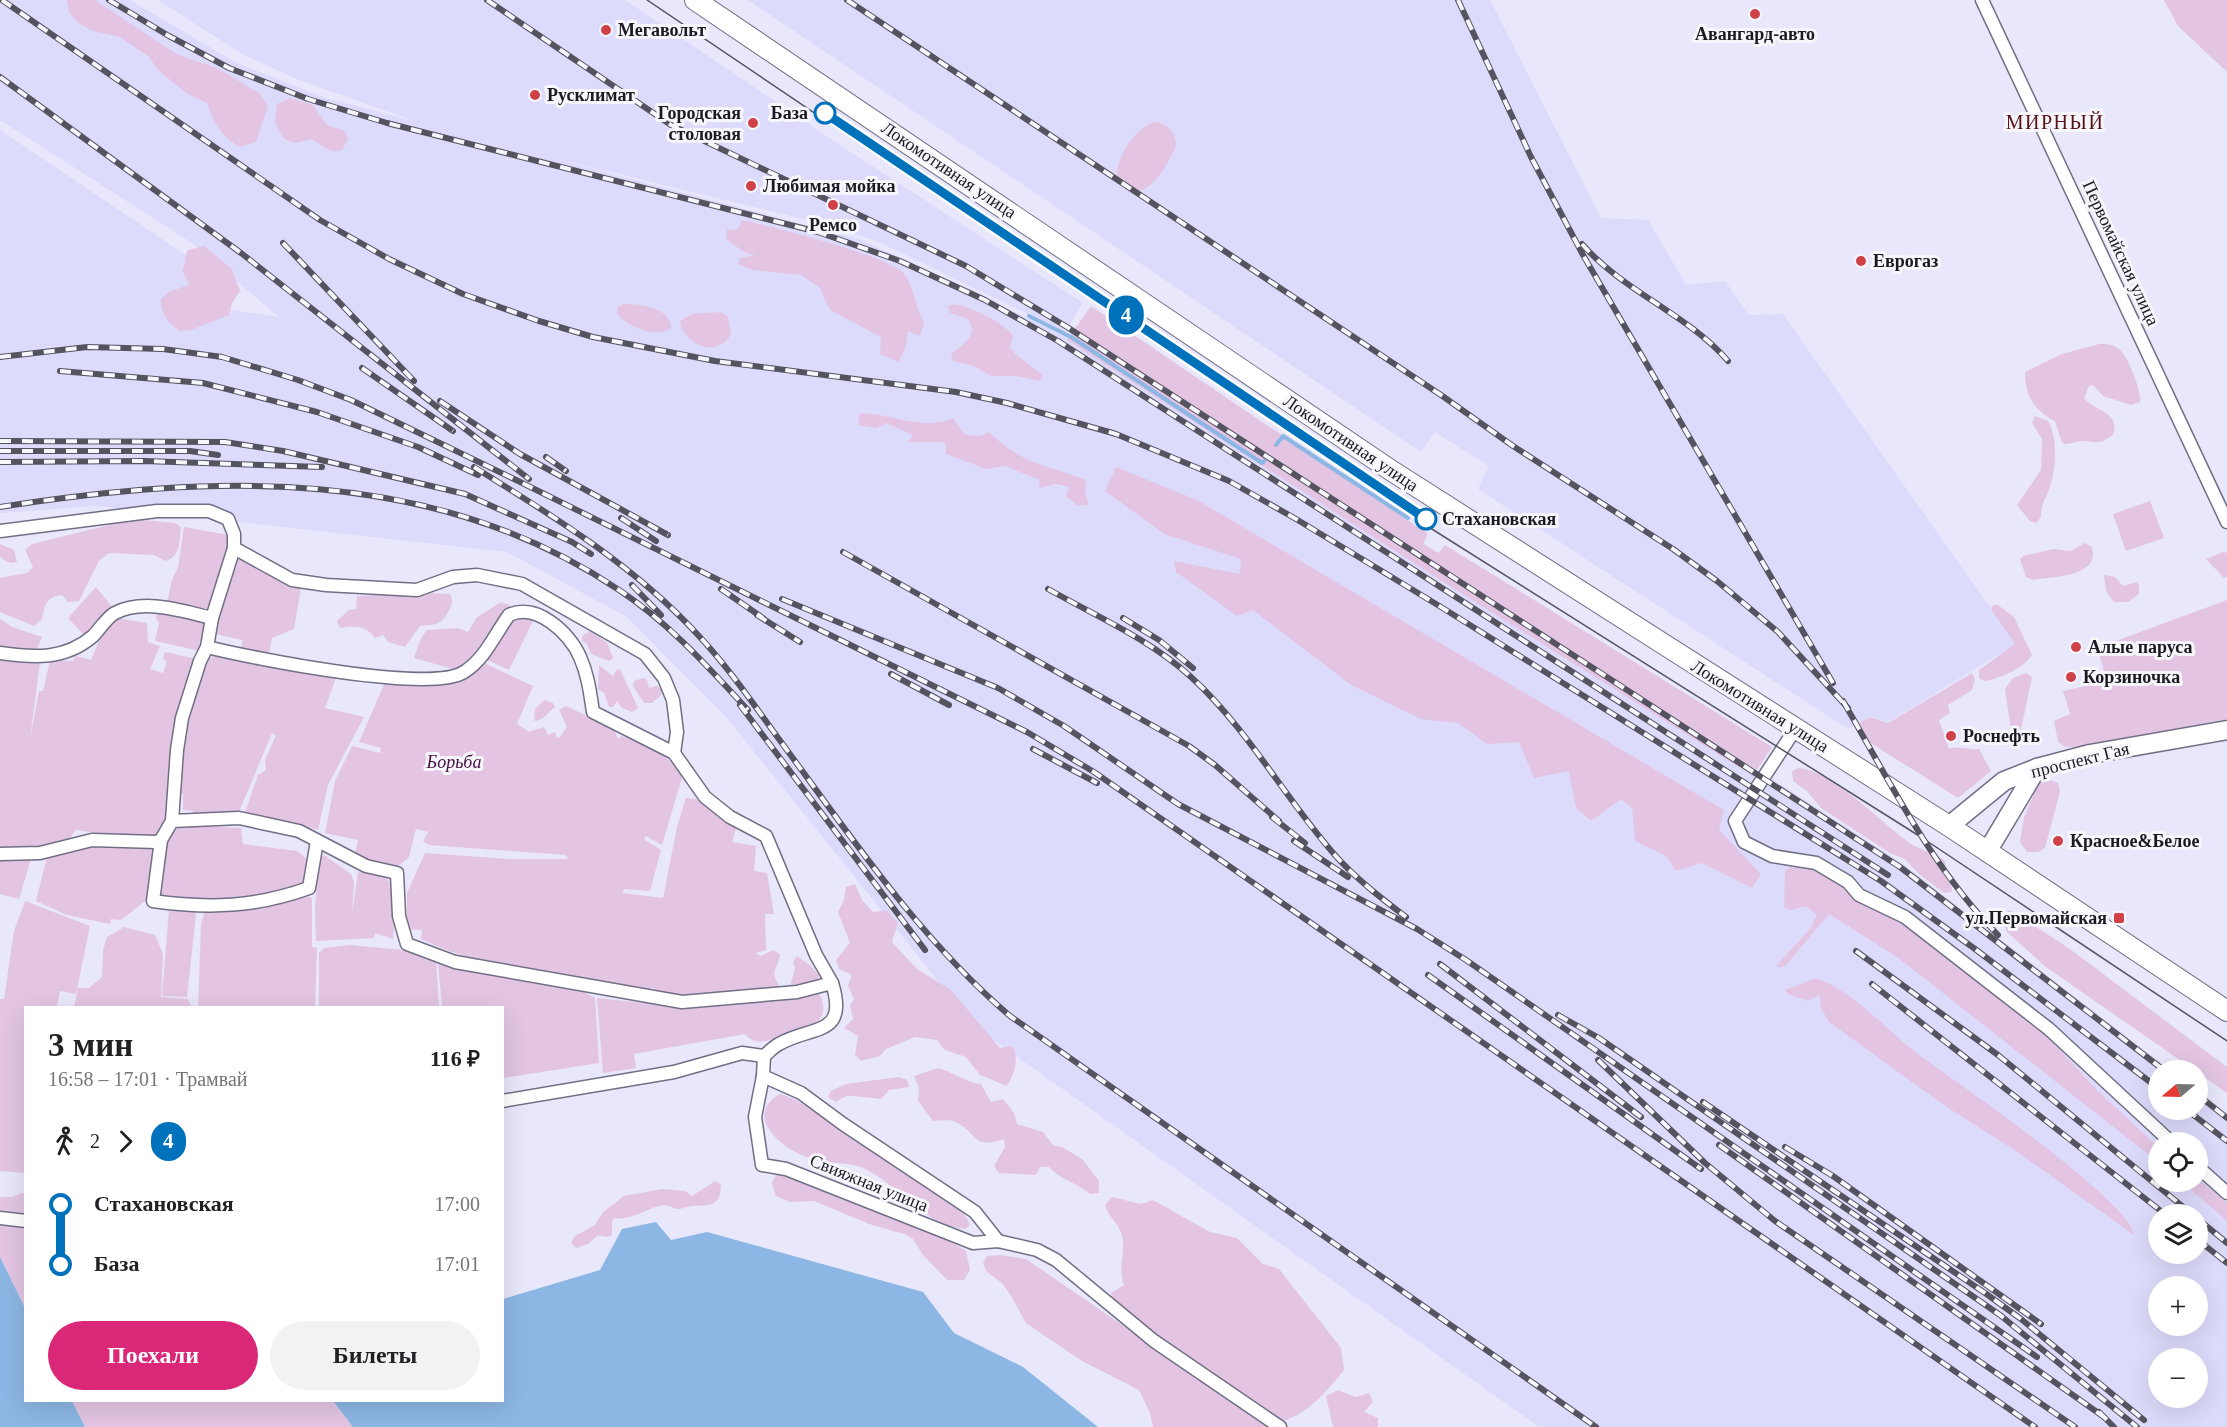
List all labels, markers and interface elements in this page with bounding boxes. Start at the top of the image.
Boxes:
marker: Авангард-авто [1748,7,1762,21]
place label: Мегавольт [618,20,706,40]
marker: Мегавольт [599,23,613,37]
place label: Авангард-авто [1695,24,1815,44]
place label: Русклимат [547,85,635,105]
marker: Русклимат [528,88,542,102]
marker: База [814,102,836,124]
place label: Городская столовая [658,103,741,144]
place label: База [771,103,808,123]
district label: МИРНЫЙ [2006,111,2104,133]
marker: Городская столовая [746,116,760,130]
street label: Локомотивная улица [878,117,1020,223]
place label: Любимая мойка [763,176,895,196]
street label: Первомайская улица [2079,177,2163,329]
marker: Любимая мойка [744,179,758,193]
marker: Ремсо [826,198,840,212]
place label: Ремсо [809,215,857,235]
place label: Еврогаз [1873,251,1938,271]
marker: Еврогаз [1854,254,1868,268]
line badge: 4 [1106,296,1146,334]
text: 4 [1121,303,1131,327]
street label: Локомотивная улица [1280,390,1422,496]
marker: Стахановская [1415,508,1437,530]
place label: Стахановская [1442,509,1557,529]
place label: Алые паруса [2088,637,2192,657]
marker: Алые паруса [2069,640,2083,654]
street label: Локомотивная улица [1688,656,1832,756]
place label: Корзиночка [2083,667,2180,687]
marker: Корзиночка [2064,670,2078,684]
place label: Роснефть [1963,726,2040,746]
marker: Роснефть [1944,729,1958,743]
street label: проспект Гая [2029,738,2131,782]
park label: Борьба [426,752,481,772]
place label: Красное&Белое [2070,831,2199,851]
marker: Красное&Белое [2051,834,2065,848]
place label: ул.Первомайская [1965,908,2107,928]
marker: ул.Первомайская [2112,911,2126,925]
text: 3 мин [48,1027,133,1063]
text: 116 ₽ [430,1046,480,1071]
north arrow [2148,1060,2208,1120]
map controls [2148,1060,2208,1408]
text: 16:58 – 17:01 · Трамвай [48,1068,248,1090]
icon: walk [48,1125,81,1158]
icon: forward [109,1125,142,1158]
text: 4 [163,1129,174,1153]
text: 2 [90,1130,100,1152]
button: locate [2148,1132,2208,1192]
street label: Свияжная улица [807,1150,931,1216]
text: Стахановская [94,1191,234,1216]
text: 17:00 [434,1193,480,1215]
button: layers [2148,1204,2208,1264]
text: База [94,1251,139,1276]
text: 17:01 [434,1253,480,1275]
button: + [2148,1276,2208,1336]
button: Поехали [48,1321,258,1390]
button: Билеты [270,1321,480,1390]
button: − [2148,1348,2208,1408]

